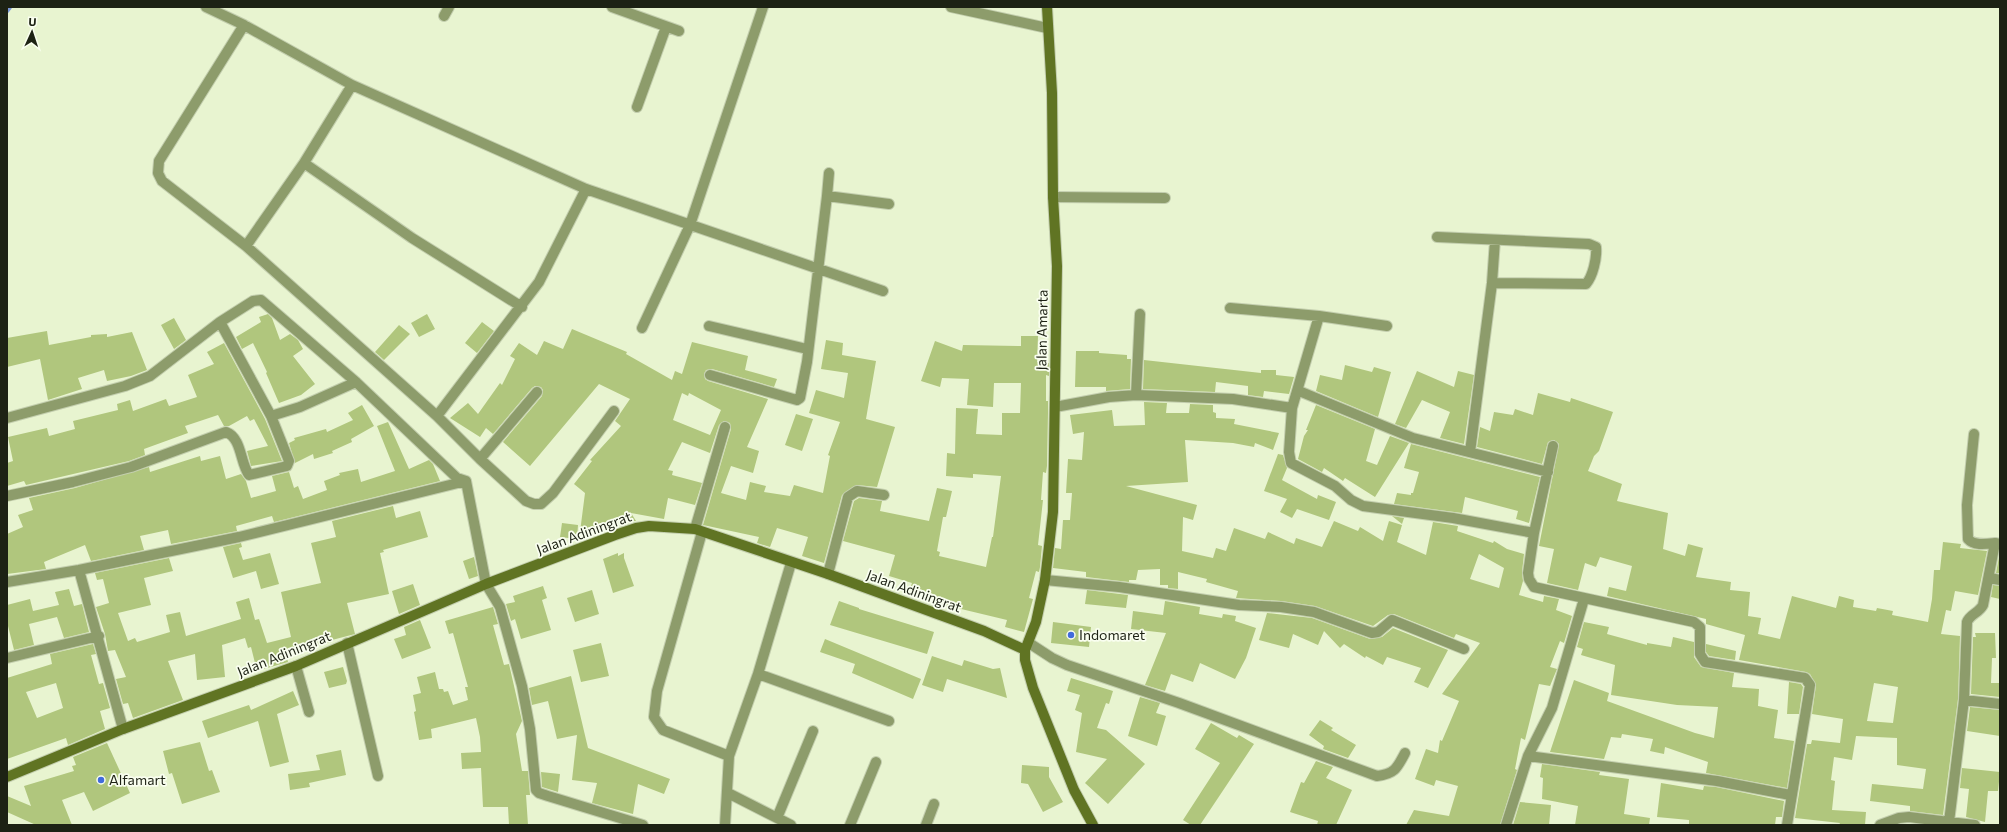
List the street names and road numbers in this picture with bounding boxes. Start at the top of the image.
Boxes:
street label: Jalan Amarta [1032,289,1051,371]
street label: Jalan Adiningrat [534,507,634,558]
street label: Jalan Adiningrat [864,565,964,616]
street label: Jalan Adiningrat [234,627,333,680]

